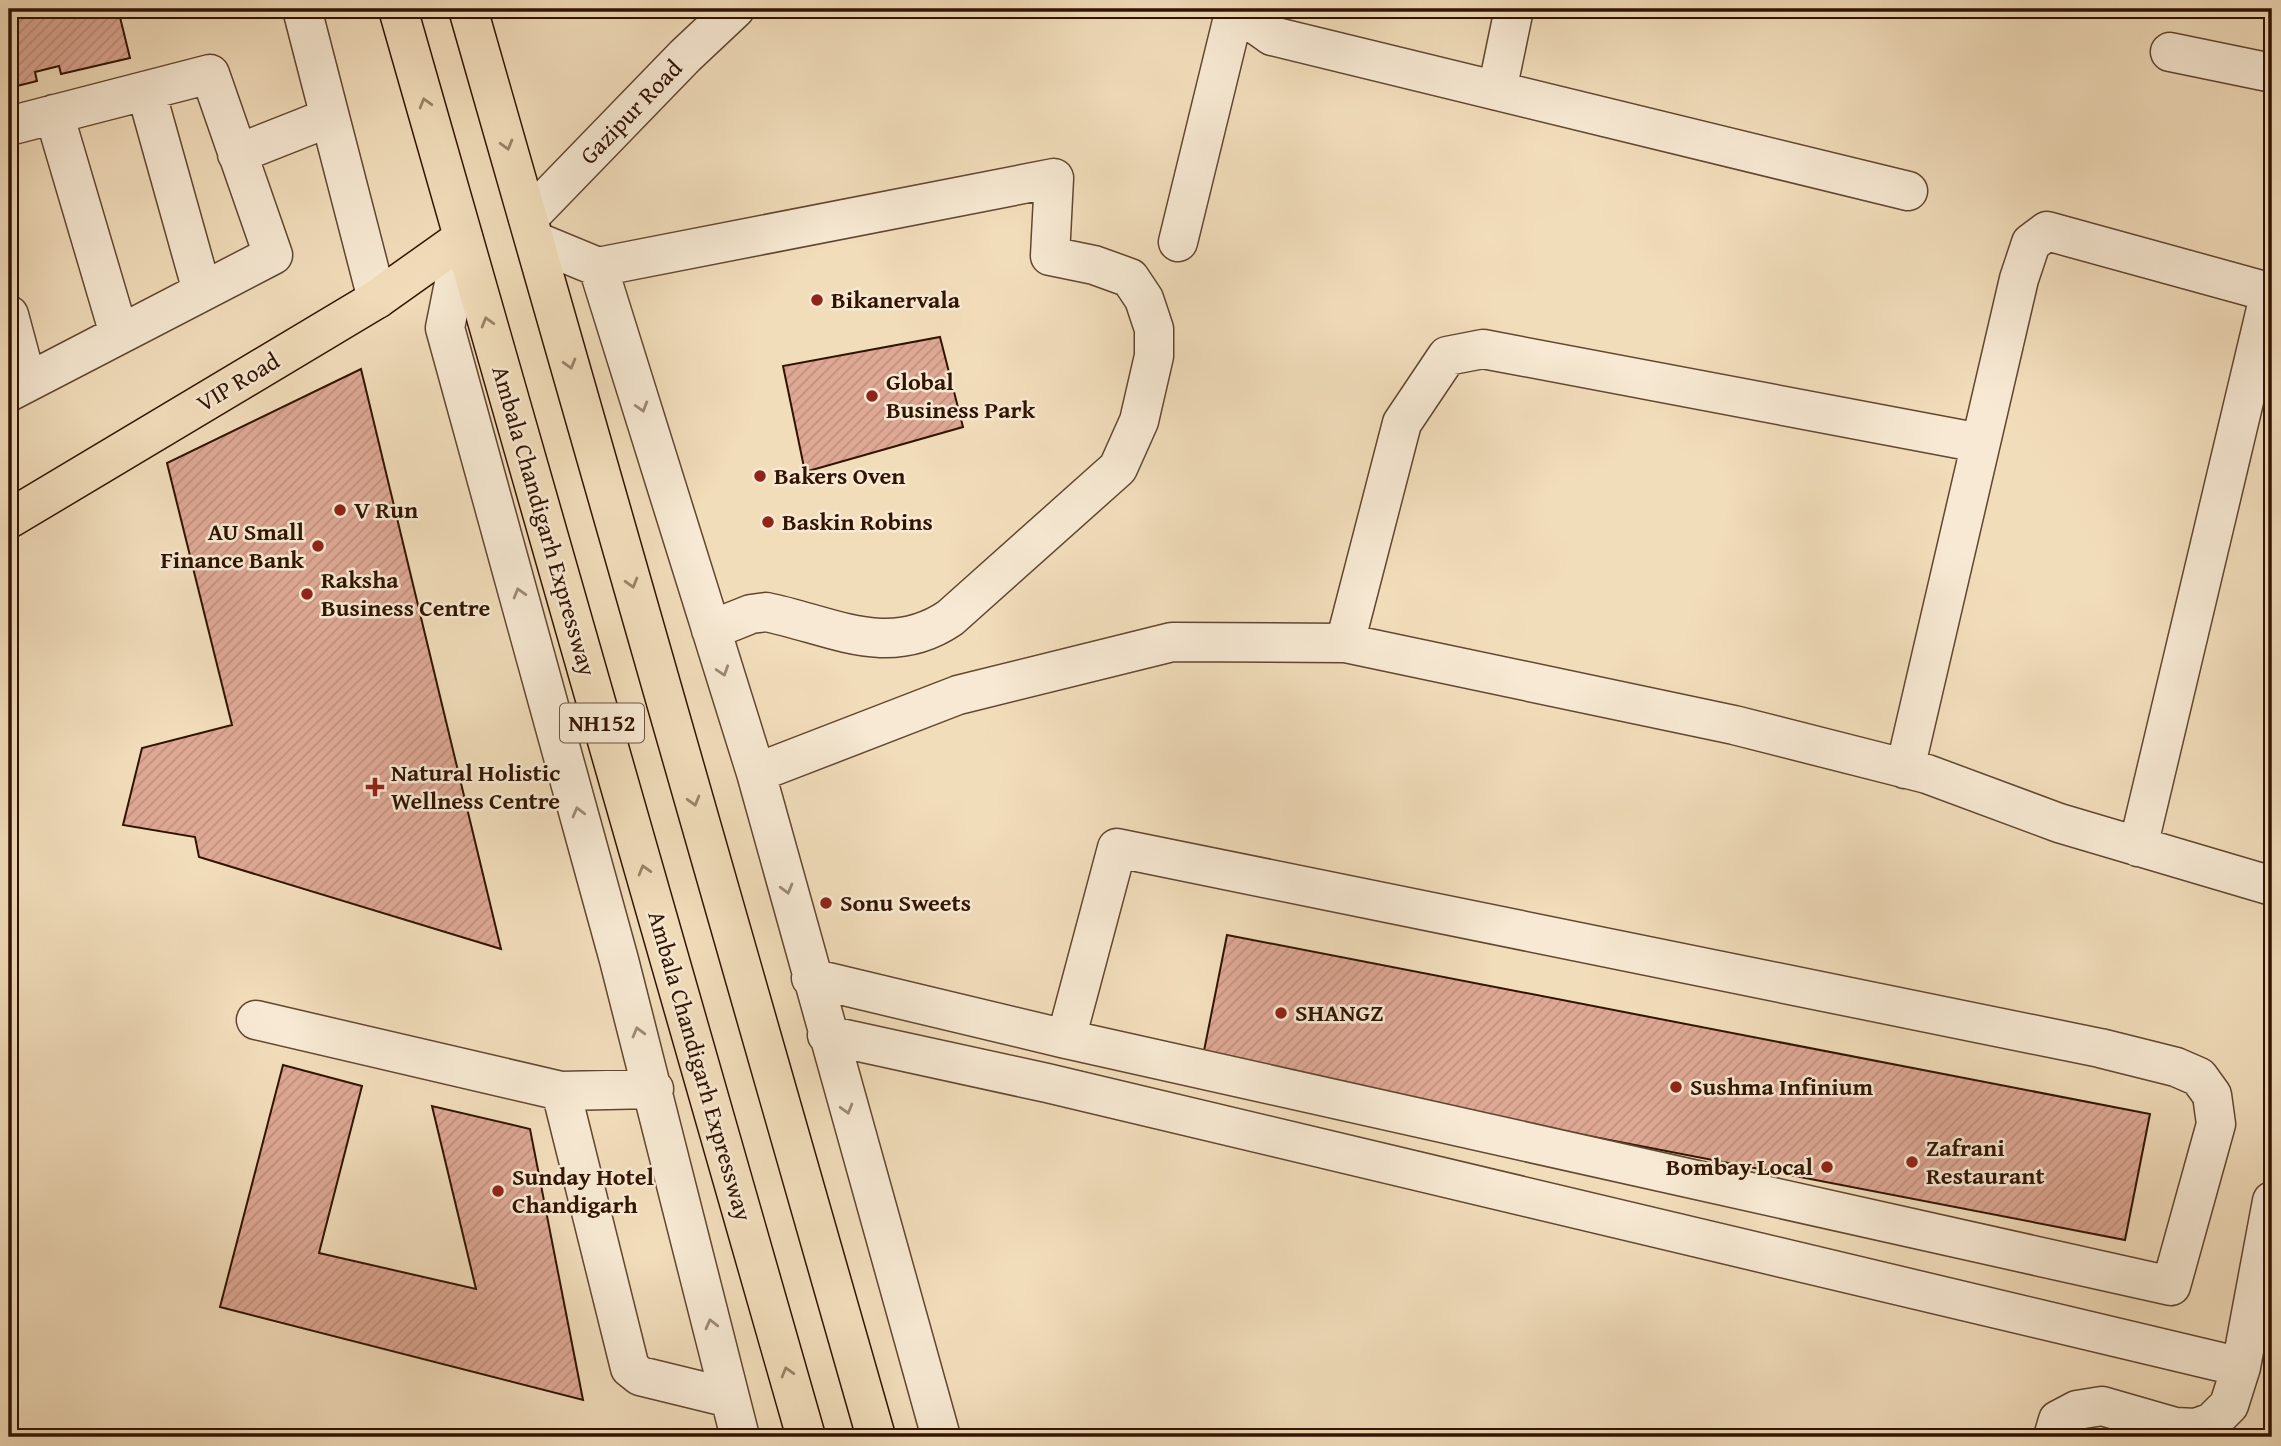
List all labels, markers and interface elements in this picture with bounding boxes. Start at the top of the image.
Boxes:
street label: Gazipur Road [571,51,690,172]
one-way arrow [418,97,433,109]
one-way arrow [499,139,514,151]
place label: Bikanervala [831,282,961,317]
marker: Bikanervala [809,292,825,308]
one-way arrow [481,316,496,328]
street label: VIP Road [190,343,286,420]
one-way arrow [561,358,576,370]
street label: Ambala Chandigarh Expressway [483,362,606,680]
place label: Global Business Park [886,364,1036,427]
marker: Global Business Park [864,388,880,404]
one-way arrow [633,400,648,412]
place label: Bakers Oven [774,458,906,493]
marker: Bakers Oven [752,468,768,484]
place label: V Run [354,492,418,527]
marker: V Run [332,502,348,518]
place label: Baskin Robins [782,504,933,539]
place label: AU Small Finance Bank [160,514,305,577]
marker: Baskin Robins [760,514,776,530]
marker: AU Small Finance Bank [310,538,326,554]
place label: Raksha Business Centre [321,562,491,625]
one-way arrow [624,576,638,588]
marker: Raksha Business Centre [299,586,315,602]
one-way arrow [513,587,528,599]
one-way arrow [715,665,730,677]
road number: NH152 [560,704,644,743]
place label: Natural Holistic Wellness Centre [391,755,560,818]
marker: Natural Holistic Wellness Centre [365,777,385,797]
one-way arrow [686,795,701,807]
one-way arrow [572,806,587,818]
one-way arrow [638,864,652,876]
one-way arrow [779,883,793,895]
place label: Sonu Sweets [840,885,971,920]
marker: Sonu Sweets [818,895,834,911]
street label: Ambala Chandigarh Expressway [639,907,762,1225]
place label: SHANGZ [1295,995,1383,1030]
marker: SHANGZ [1273,1005,1289,1021]
one-way arrow [632,1026,647,1038]
place label: Sushma Infinium [1690,1069,1873,1104]
marker: Sushma Infinium [1668,1079,1684,1095]
one-way arrow [839,1102,854,1114]
place label: Zafrani Restaurant [1926,1130,2045,1193]
place label: Bombay Local [1666,1149,1814,1184]
marker: Zafrani Restaurant [1904,1154,1920,1170]
place label: Sunday Hotel Chandigarh [512,1159,654,1222]
marker: Bombay Local [1819,1159,1835,1175]
marker: Sunday Hotel Chandigarh [490,1183,506,1199]
one-way arrow [705,1318,720,1330]
one-way arrow [781,1366,796,1378]

